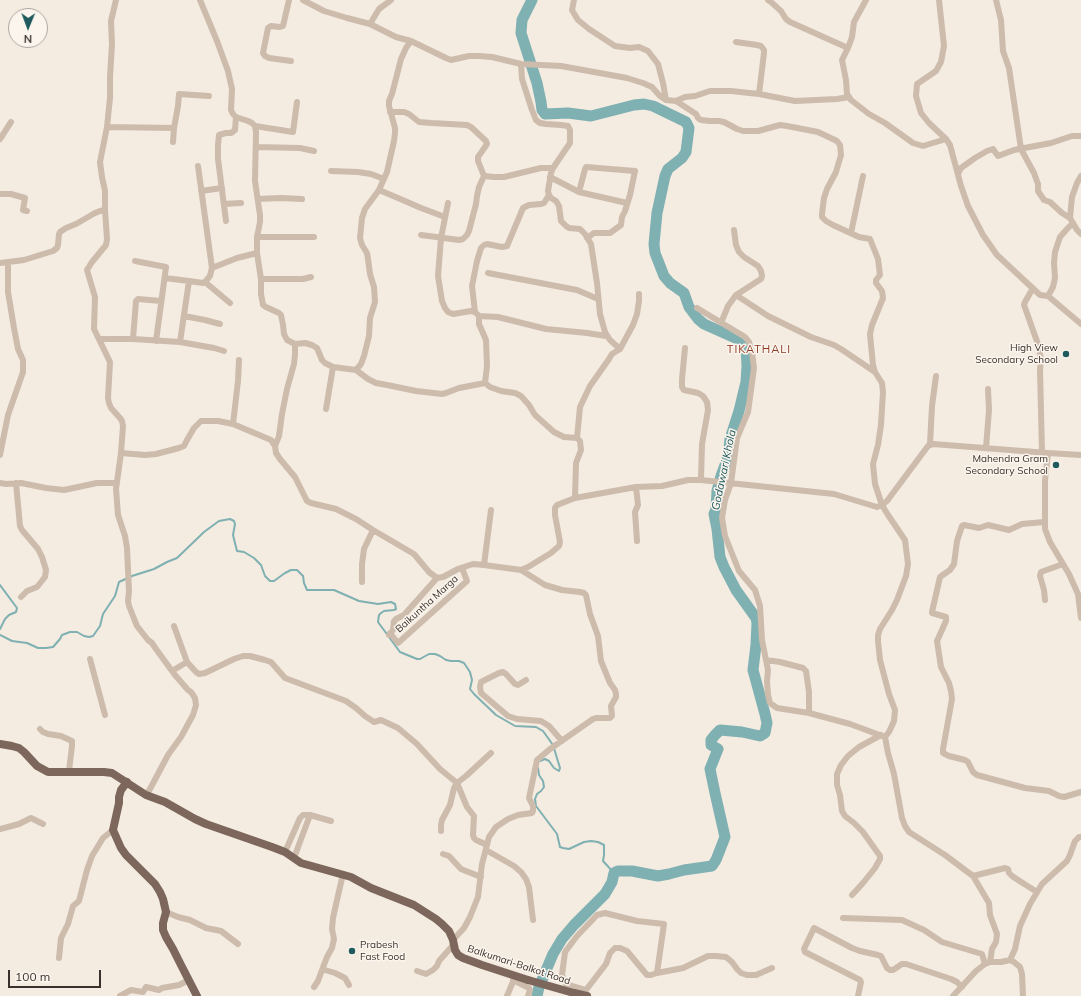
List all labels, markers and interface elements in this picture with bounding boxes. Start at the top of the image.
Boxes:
north arrow [8,8,48,48]
text: N [24,32,32,46]
place label: High View Secondary School [975,342,1058,366]
district label: TIKATHALI [727,343,791,357]
marker: High View Secondary School [1061,349,1071,359]
water label: Godawari Khola [709,429,739,511]
place label: Mahendra Gram Secondary School [965,453,1048,476]
marker: Mahendra Gram Secondary School [1051,460,1061,470]
street label: Baikuntha Marga [393,573,461,635]
place label: Prabesh Fast Food [360,939,405,962]
street label: Balkumari-Balkot Road [466,943,572,987]
marker: Prabesh Fast Food [347,946,357,956]
scale bar [10,962,103,988]
text: 100 m [15,969,50,984]

